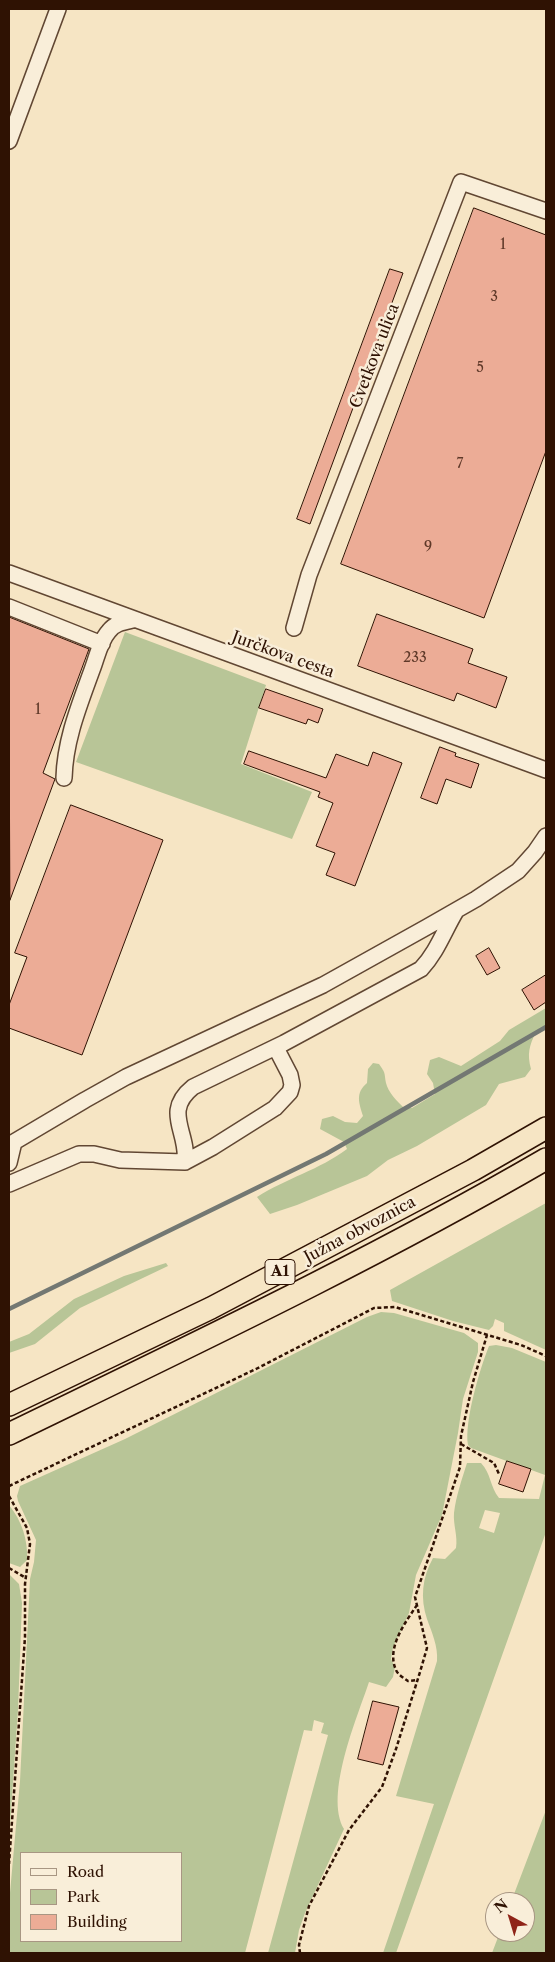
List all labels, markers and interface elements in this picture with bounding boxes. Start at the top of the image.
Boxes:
house number: 1 [500,237,506,253]
house number: 3 [490,289,498,305]
street label: Cvetkova ulica [346,301,404,411]
house number: 5 [476,360,484,376]
house number: 7 [457,456,463,472]
house number: 9 [424,539,432,555]
street label: Jurčkova cesta [229,628,337,682]
house number: 233 [403,650,427,666]
house number: 1 [35,702,41,718]
street label: Južna obvoznica [301,1193,419,1267]
road number: A1 [265,1260,295,1284]
legend [20,1852,182,1942]
text: Road [67,1862,104,1881]
text: Park [67,1887,100,1906]
north arrow [485,1892,535,1942]
text: N [491,1895,512,1917]
text: Building [67,1912,127,1931]

